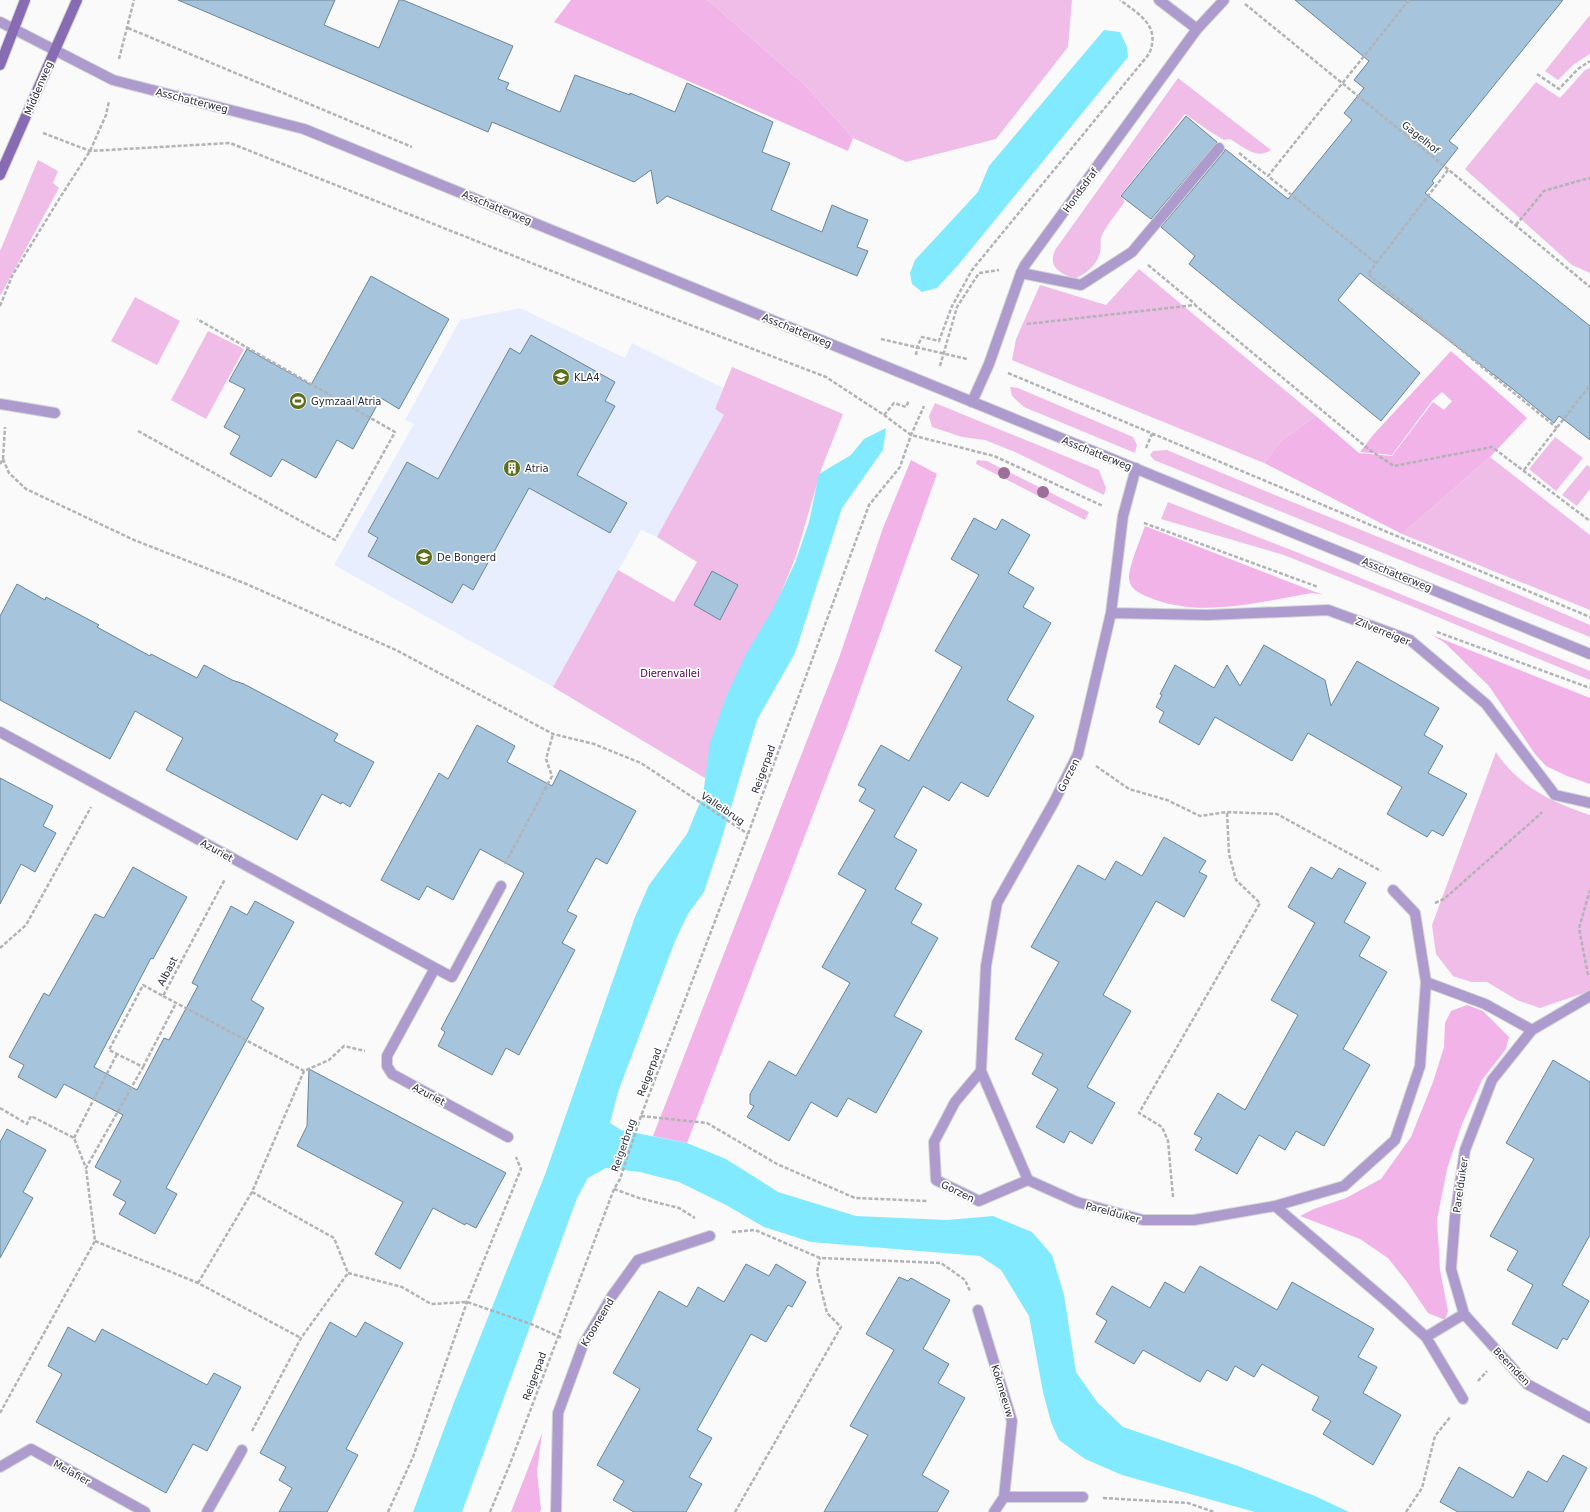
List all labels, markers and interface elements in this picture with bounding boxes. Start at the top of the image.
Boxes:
street label: Middenweg [22,60,55,117]
street label: Asschatterweg [155,86,229,115]
street label: Gagelhof [1400,119,1442,156]
street label: Hondsdraf [1061,166,1100,214]
street label: Asschatterweg [460,189,533,226]
street label: Asschatterweg [760,312,833,349]
school or university icon: KLA4 [551,367,571,387]
place label: KLA4 [574,372,600,383]
sports icon: Gymzaal Atria [288,391,308,411]
place label: Gymzaal Atria [311,396,381,407]
street label: Asschatterweg [1060,435,1133,472]
building icon: Atria [502,458,522,478]
place label: Atria [525,463,549,474]
school or university icon: De Bongerd [414,547,434,567]
place label: De Bongerd [437,552,496,563]
street label: Asschatterweg [1360,556,1433,593]
street label: Zilverreiger [1354,616,1413,648]
park label: Dierenvallei [640,668,700,679]
street label: Reigerpad [750,743,777,795]
street label: Gorzen [1056,757,1081,794]
street label: Valleibrug [699,790,746,827]
street label: Azuriet [199,837,235,864]
street label: Albast [155,955,180,988]
street label: Reigerpad [635,1046,664,1098]
street label: Azuriet [411,1081,447,1108]
street label: Reigerbrug [609,1117,638,1173]
street label: Parelduiker [1451,1156,1470,1213]
street label: Gorzen [939,1179,976,1204]
street label: Parelduiker [1085,1200,1142,1225]
street label: Krooneend [579,1296,616,1348]
street label: Beemden [1491,1345,1532,1387]
street label: Reigerpad [521,1350,548,1402]
street label: Kokmeeuw [989,1363,1016,1419]
street label: Melafier [51,1458,93,1487]

